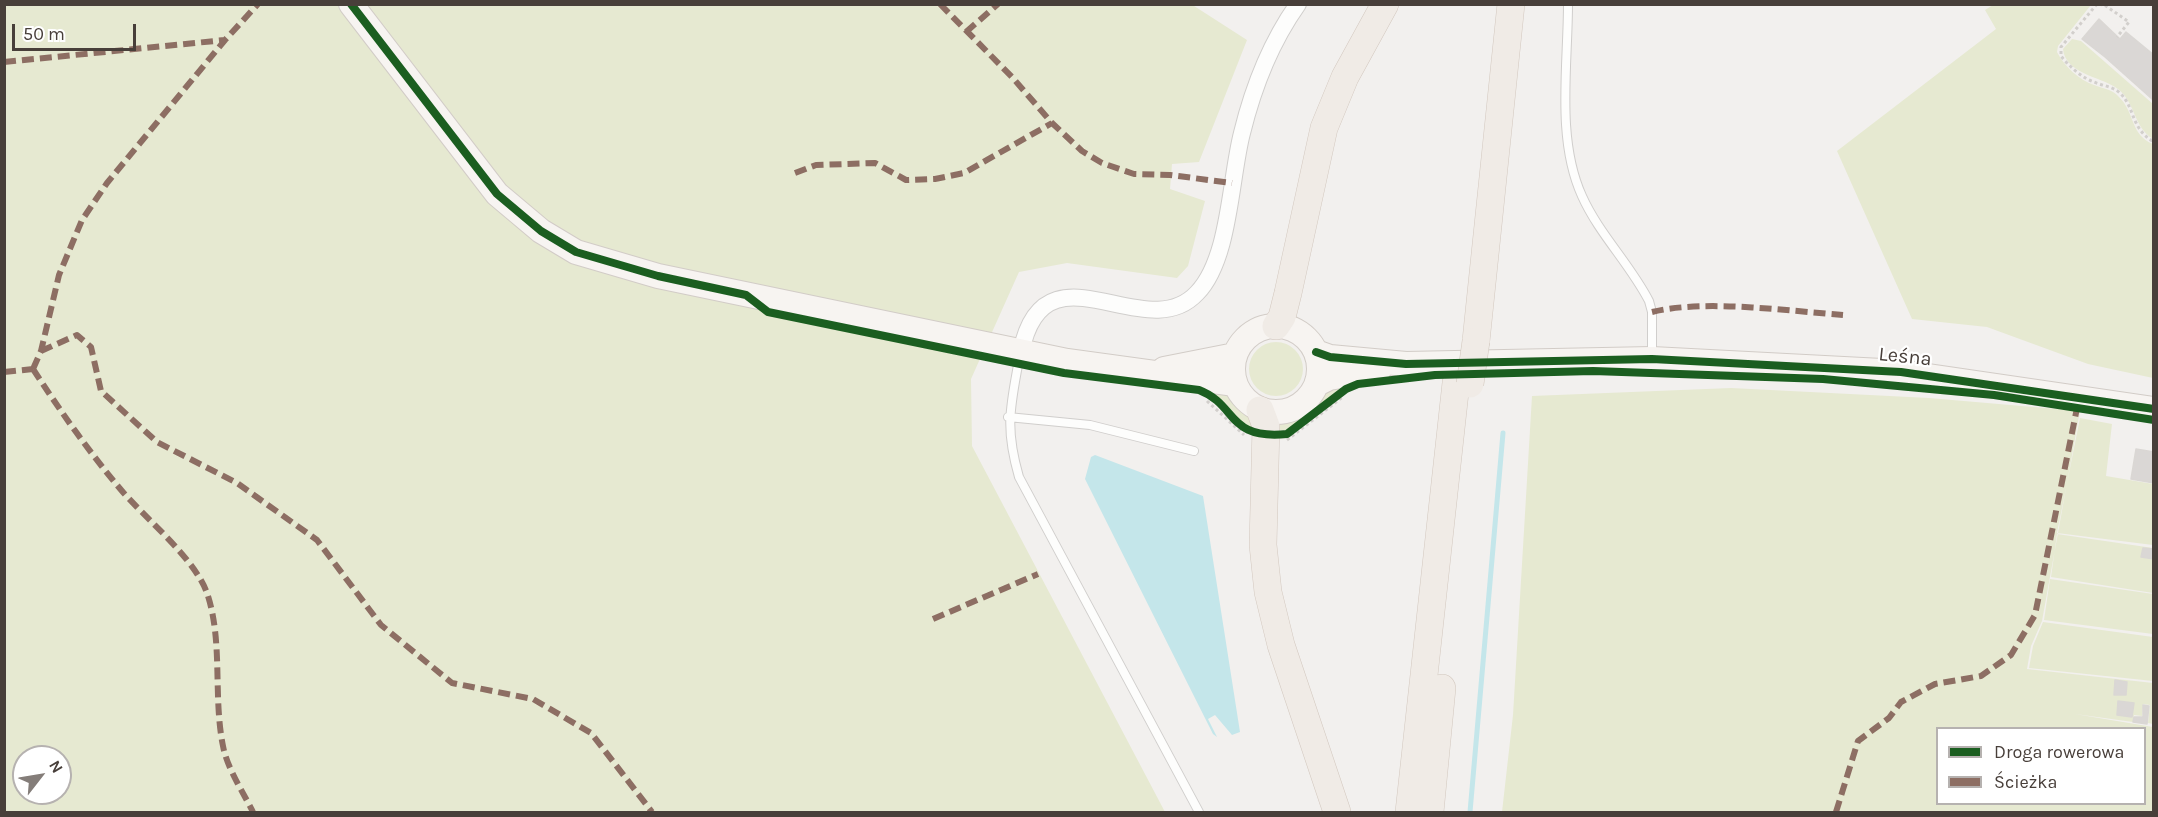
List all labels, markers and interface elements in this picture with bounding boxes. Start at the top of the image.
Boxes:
scale bar [15,12,140,50]
text: 50 m [23,23,65,45]
street label: Leśna [1877,342,1933,372]
legend [1936,727,2146,805]
text: Droga rowerowa [1994,741,2125,763]
north arrow [12,745,72,805]
text: N [45,757,67,776]
text: Ścieżka [1994,771,2057,793]

